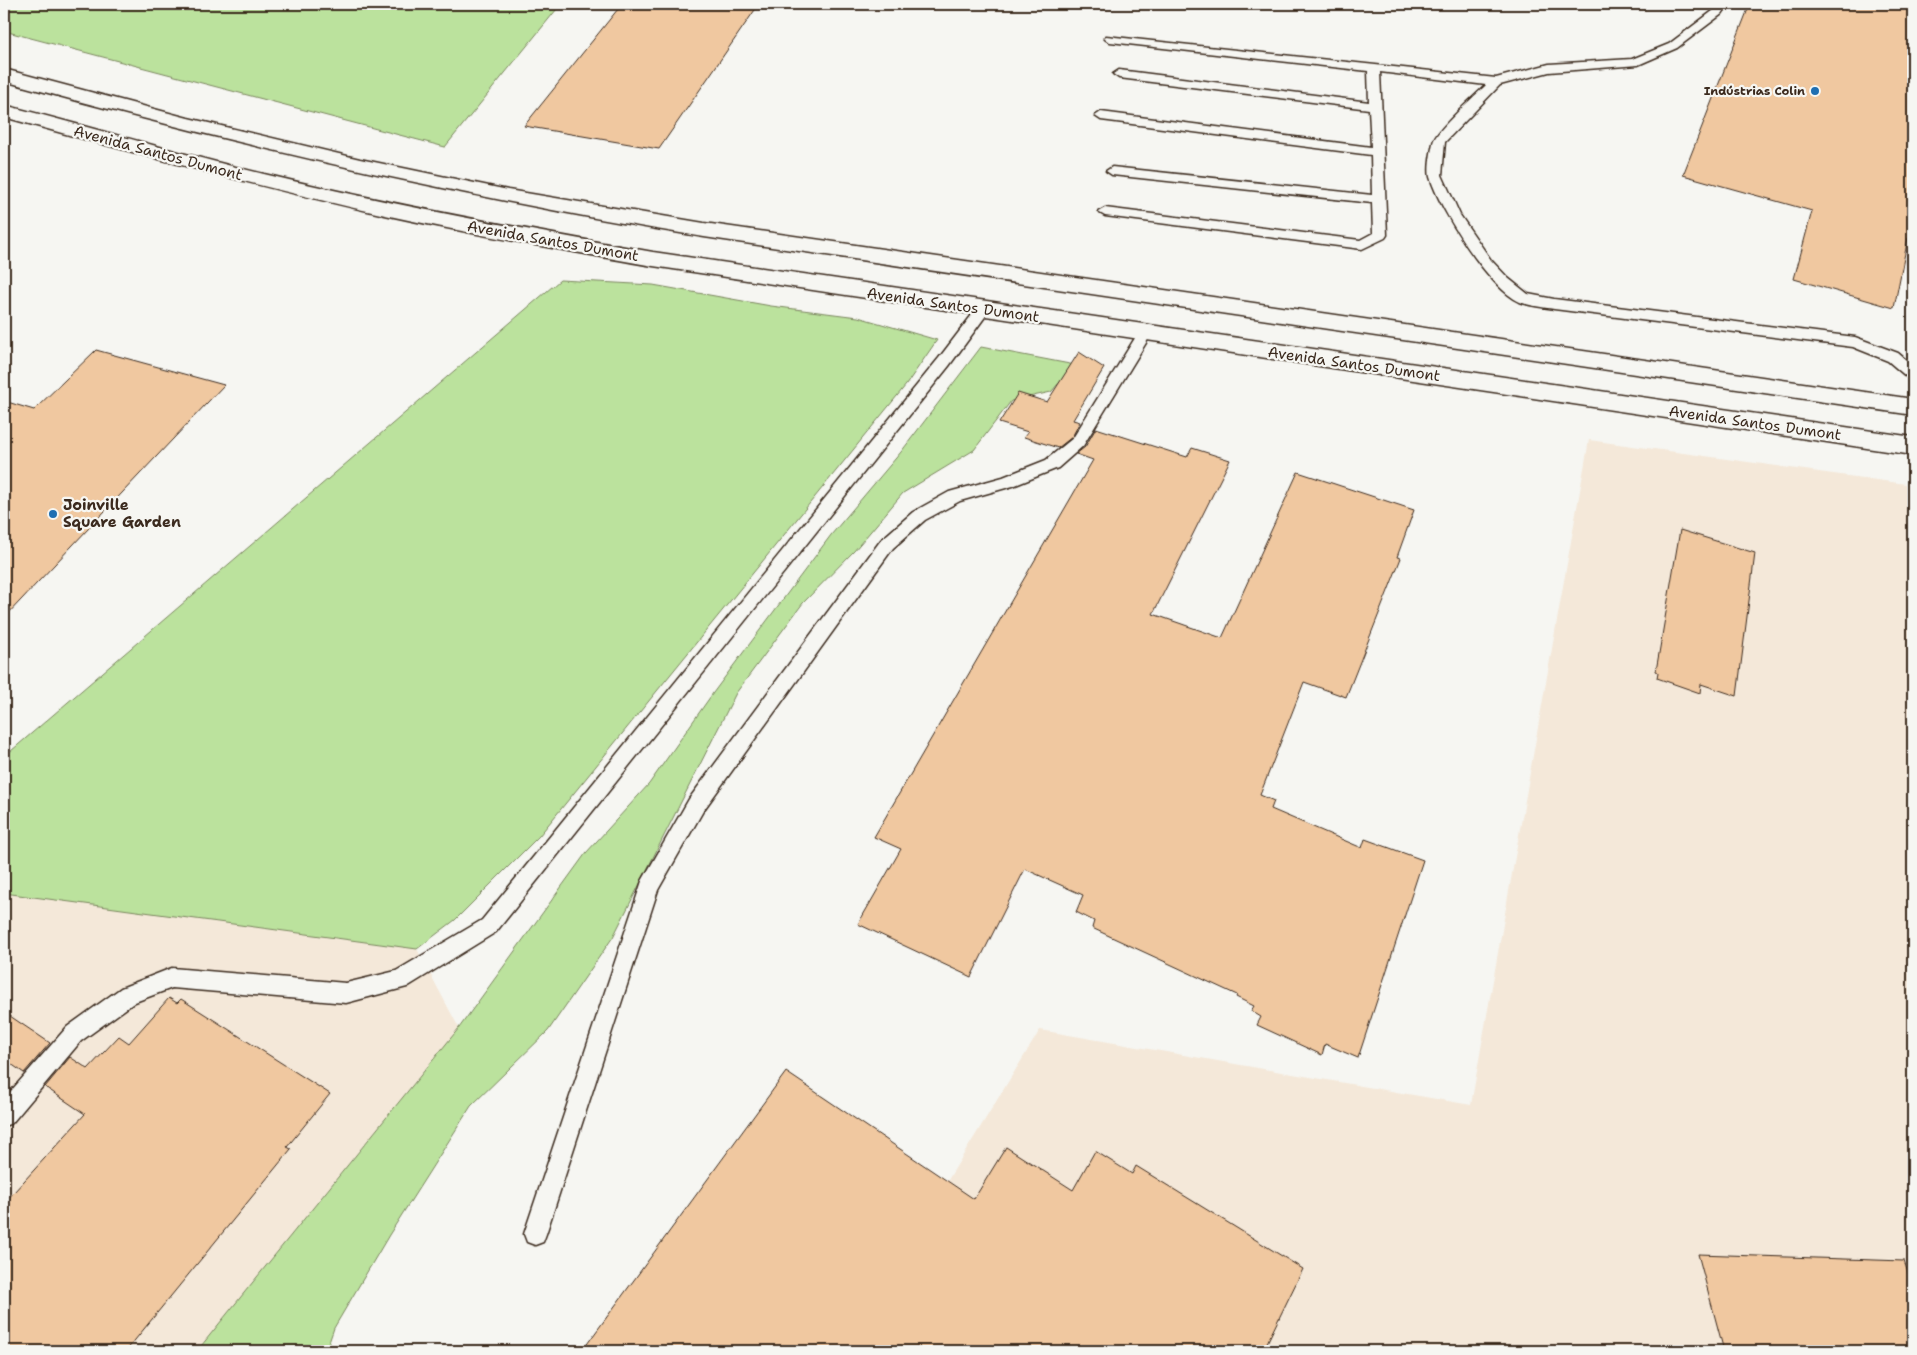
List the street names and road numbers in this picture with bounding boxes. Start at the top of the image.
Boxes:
street label: Avenida Santos Dumont [71,121,245,185]
street label: Avenida Santos Dumont [466,216,640,266]
street label: Avenida Santos Dumont [865,283,1041,327]
street label: Avenida Santos Dumont [1266,342,1442,386]
street label: Avenida Santos Dumont [1667,401,1843,445]

